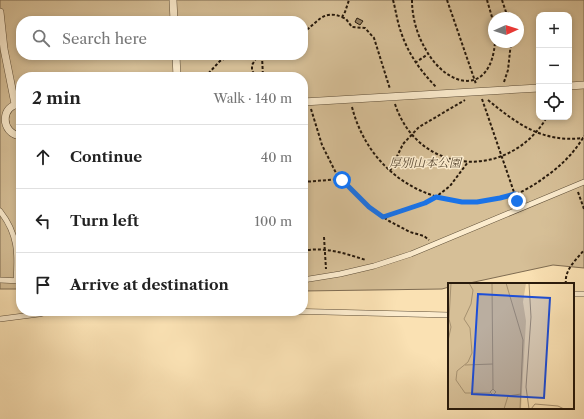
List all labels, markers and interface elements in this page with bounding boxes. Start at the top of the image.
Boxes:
north arrow [488,12,524,48]
map controls [536,12,572,120]
button: + [536,12,572,48]
search box [16,16,308,60]
icon: search [30,27,52,49]
text: Search here [62,29,147,48]
button: − [536,48,572,84]
button: locate [536,84,572,120]
text: 2 min [32,88,81,108]
text: Walk · 140 m [214,90,292,106]
icon: ahead [32,146,54,168]
text: Continue [70,147,142,166]
text: 40 m [261,149,292,165]
park label: 厚別山本公園 [389,155,463,170]
route start [333,171,351,189]
route end [508,192,526,210]
icon: left [32,210,54,232]
text: Turn left [70,211,139,230]
text: 100 m [254,213,292,229]
icon: arrive [32,274,54,296]
text: Arrive at destination [70,275,229,294]
inset map [448,283,574,409]

